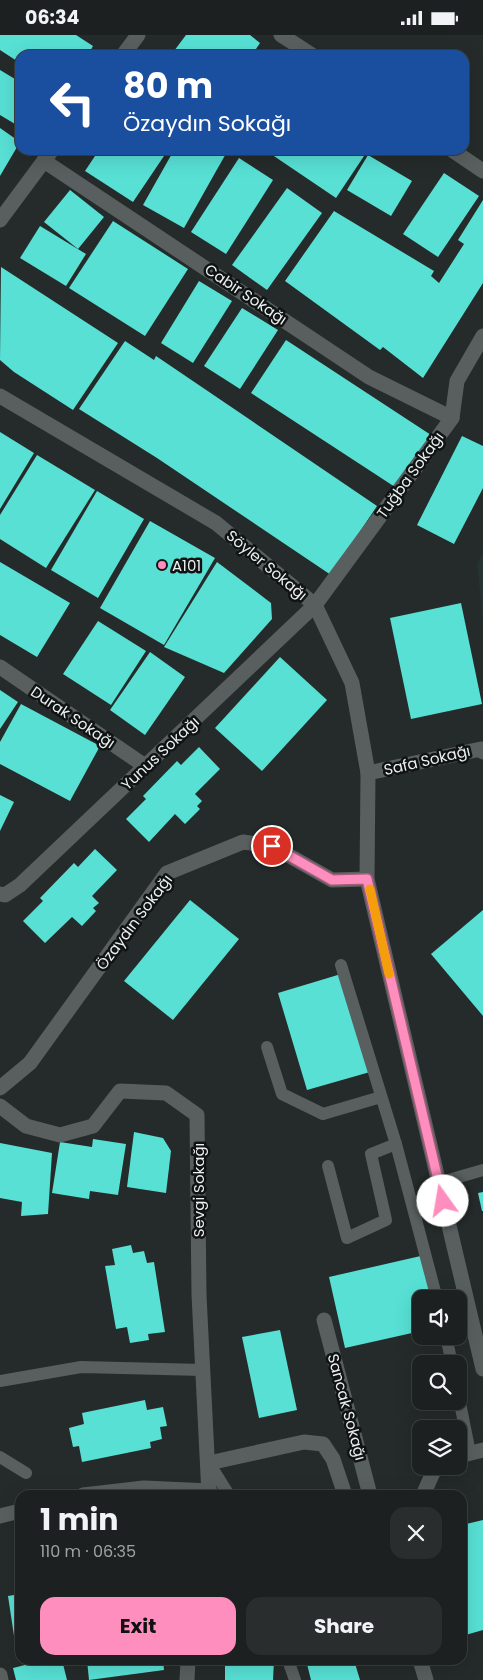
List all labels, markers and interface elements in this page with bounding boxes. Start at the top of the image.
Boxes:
text: 06:34 [25,4,79,31]
text: 80 m [123,61,213,110]
icon: left [40,70,105,135]
text: Özaydın Sokağı [123,108,291,139]
street label: Cabir Sokağı [201,259,291,329]
street label: Tuğba Sokağı [371,427,449,523]
street label: Söyler Sokağı [222,525,312,605]
place label: A101 [172,555,201,576]
marker: A101 [156,559,168,571]
street label: Durak Sokağı [27,681,119,753]
street label: Yunus Sokağı [116,711,204,795]
street label: Safa Sokağı [382,740,472,780]
pin [251,825,293,867]
icon: arrive [258,832,286,860]
street label: Özaydın Sokağı [91,870,177,974]
street label: Sevgi Sokağı [188,1143,209,1237]
position arrow [416,1174,468,1226]
map controls [412,1290,467,1475]
button: sound [412,1290,467,1345]
street label: Sancak Sokağı [323,1351,371,1463]
button: search [412,1355,467,1410]
button: layers [412,1420,467,1475]
text: 1 min [40,1498,118,1541]
button: close [390,1507,442,1559]
text: 110 m · 06:35 [40,1540,136,1563]
button: Exit [40,1597,236,1655]
button: Share [246,1597,442,1655]

